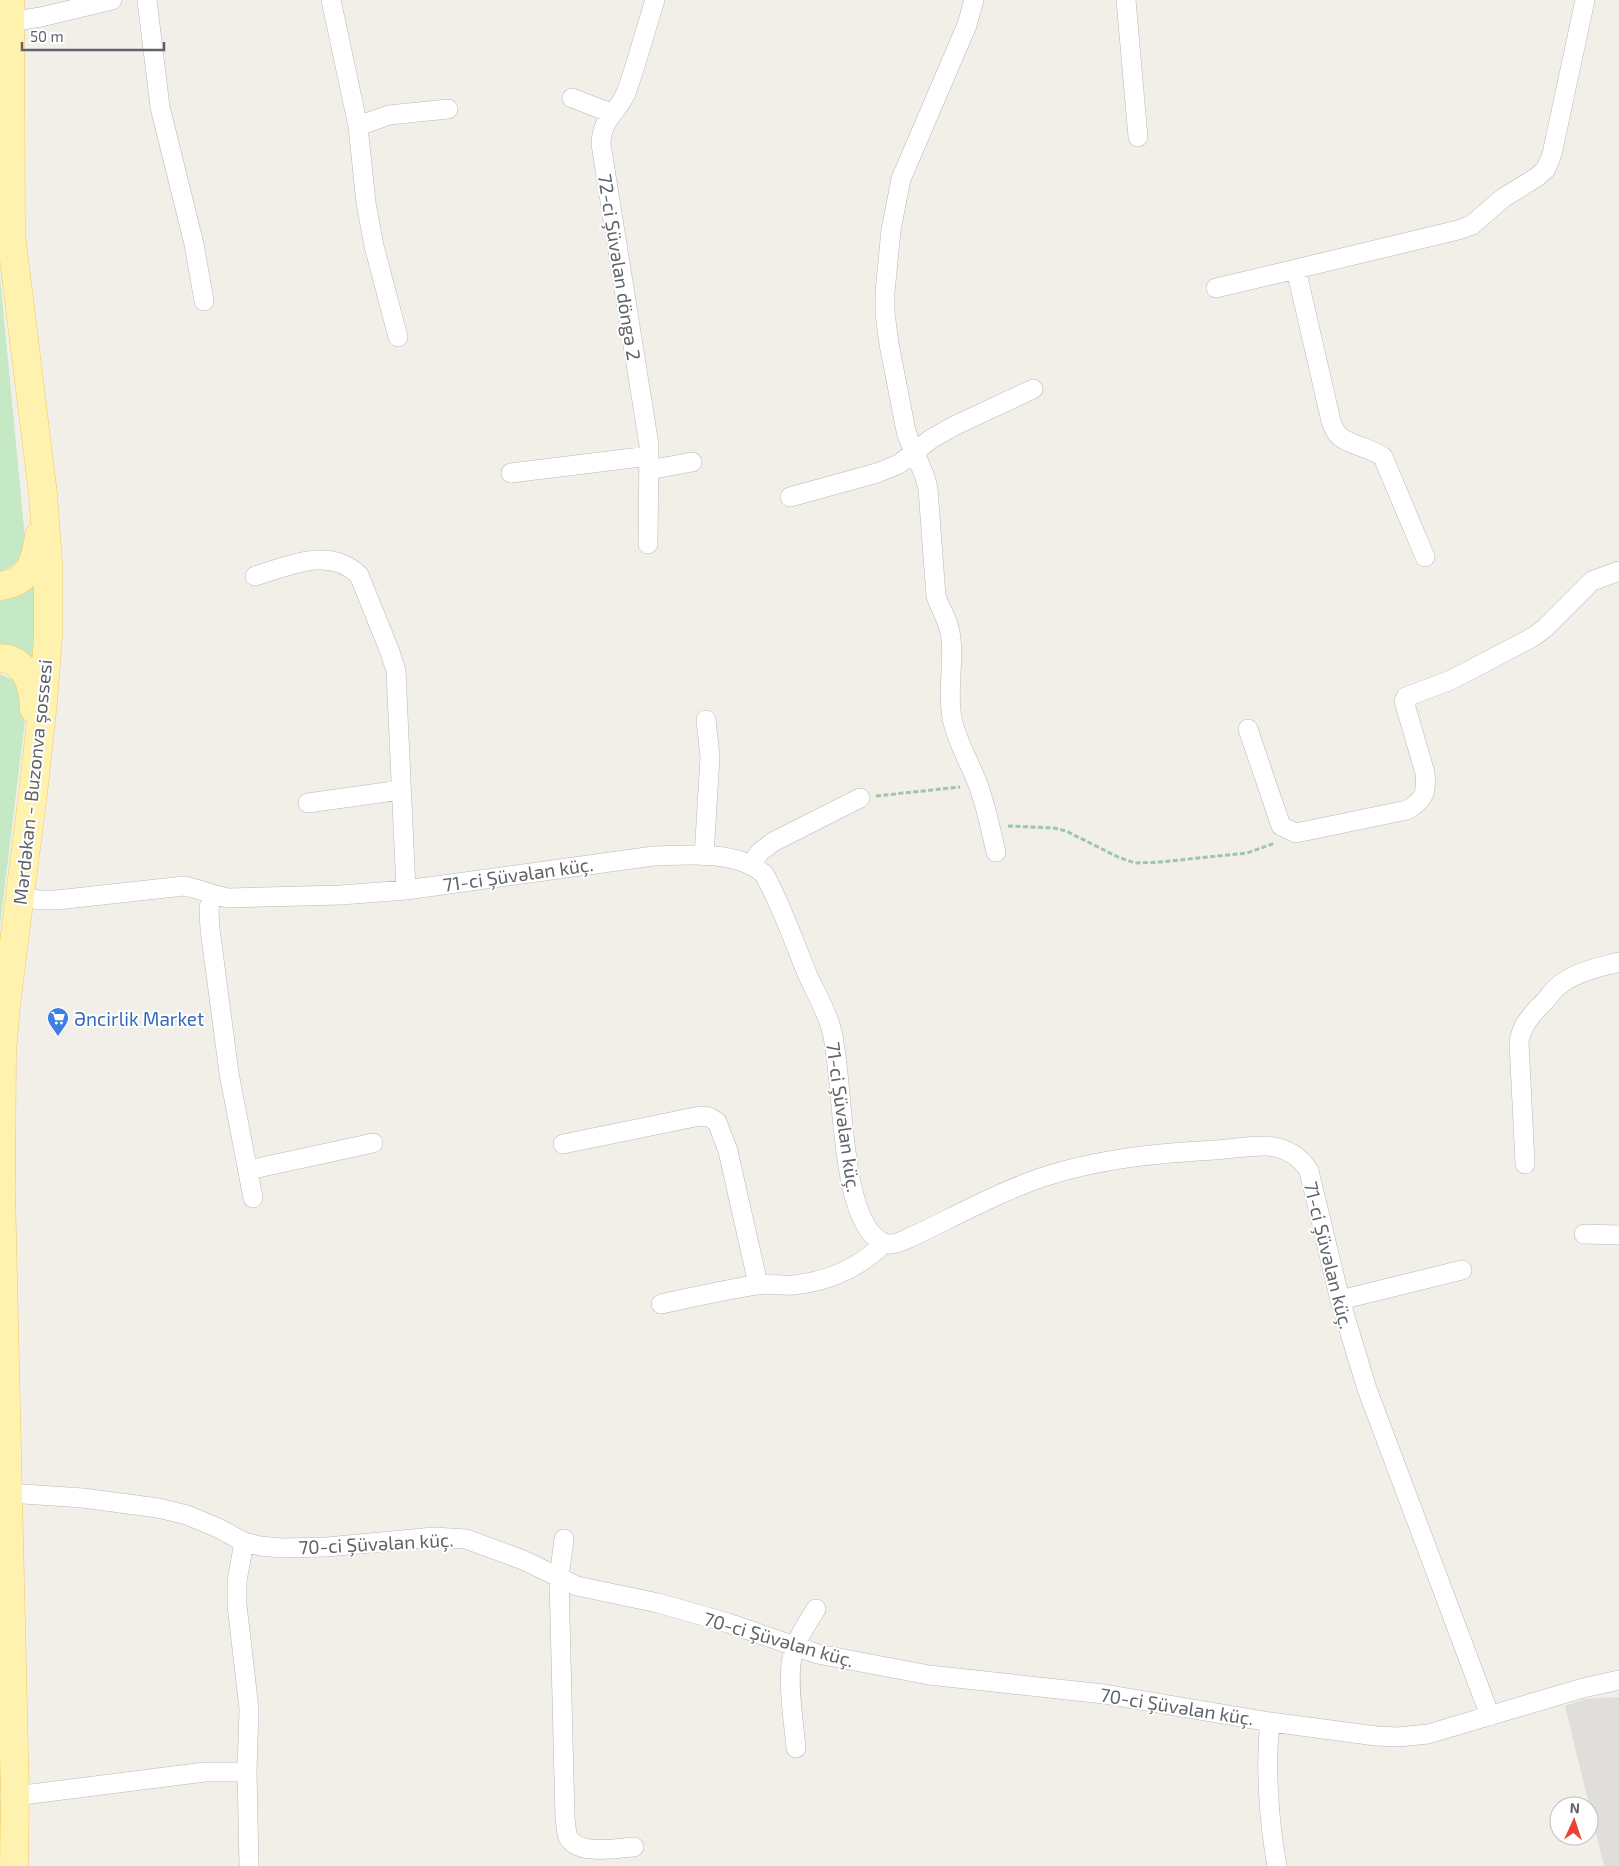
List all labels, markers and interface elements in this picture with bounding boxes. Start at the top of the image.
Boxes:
scale bar [22,20,165,52]
text: 50 m [30,27,64,45]
street label: 72-ci Şüvəlan döngə 2 [593,172,646,362]
street label: Mərdəkan - Buzonva şossesi [8,658,57,906]
street label: 71-ci Şüvəlan küç. [441,852,595,897]
supermarket icon: Əncirlik Market [46,1006,70,1037]
place label: Əncirlik Market [74,1007,204,1030]
street label: 71-ci Şüvəlan küç. [821,1040,866,1194]
street label: 71-ci Şüvəlan küç. [1299,1179,1358,1331]
street label: 70-ci Şüvəlan küç. [298,1527,454,1560]
street label: 70-ci Şüvəlan küç. [701,1607,857,1672]
street label: 70-ci Şüvəlan küç. [1098,1683,1255,1730]
north arrow [1549,1796,1599,1846]
text: N [1569,1799,1580,1816]

